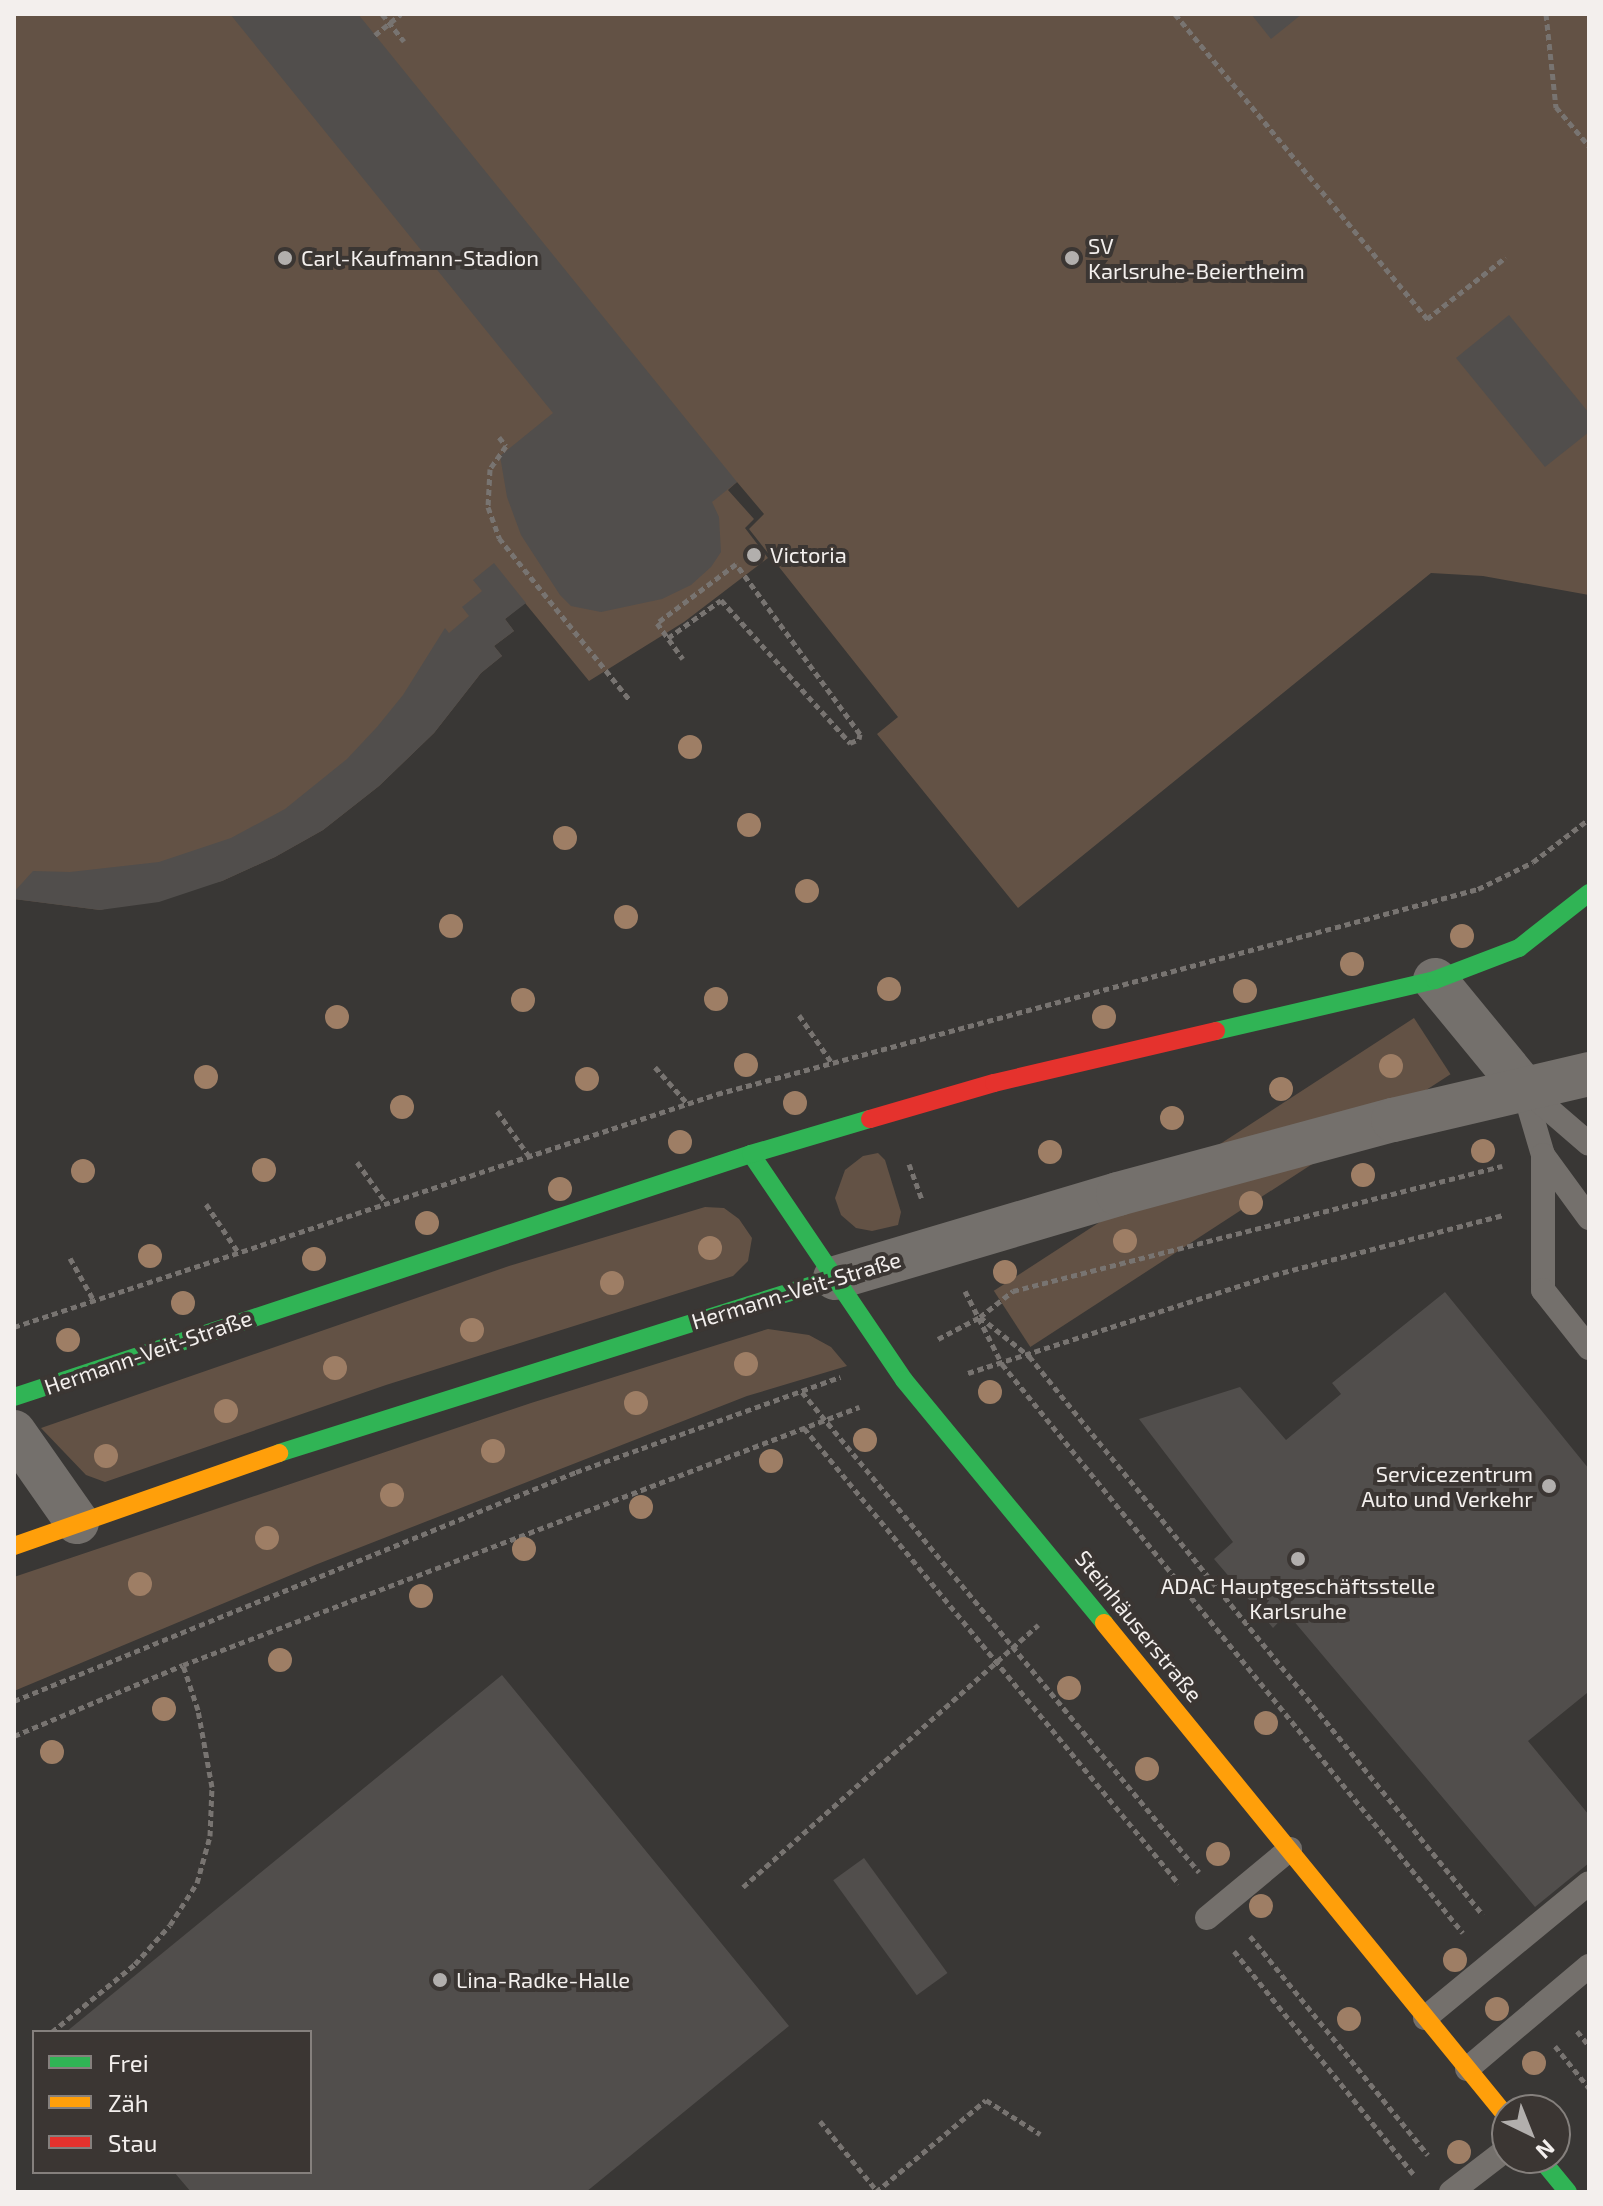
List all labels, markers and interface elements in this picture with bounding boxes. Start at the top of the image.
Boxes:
place label: SV Karlsruhe-Beiertheim [1088,232,1305,284]
place label: Carl-Kaufmann-Stadion [301,245,539,271]
marker: Carl-Kaufmann-Stadion [276,249,294,267]
marker: SV Karlsruhe-Beiertheim [1063,249,1081,267]
place label: Victoria [770,542,847,568]
marker: Victoria [745,546,763,564]
street label: Hermann-Veit-Straße [688,1246,904,1334]
street label: Hermann-Veit-Straße [41,1304,255,1400]
place label: Servicezentrum Auto und Verkehr [1361,1460,1533,1512]
marker: Servicezentrum Auto und Verkehr [1540,1477,1558,1495]
street label: Steinhäuserstraße [1070,1545,1208,1707]
marker: ADAC Hauptgeschäftsstelle Karlsruhe [1289,1550,1307,1568]
place label: ADAC Hauptgeschäftsstelle Karlsruhe [1161,1572,1435,1624]
place label: Lina-Radke-Halle [456,1967,630,1993]
marker: Lina-Radke-Halle [431,1971,449,1989]
legend [32,2030,312,2174]
text: Frei [108,2048,149,2077]
text: Zäh [108,2088,149,2117]
north arrow [1491,2094,1571,2174]
text: Stau [108,2128,157,2157]
text: N [1531,2135,1561,2165]

